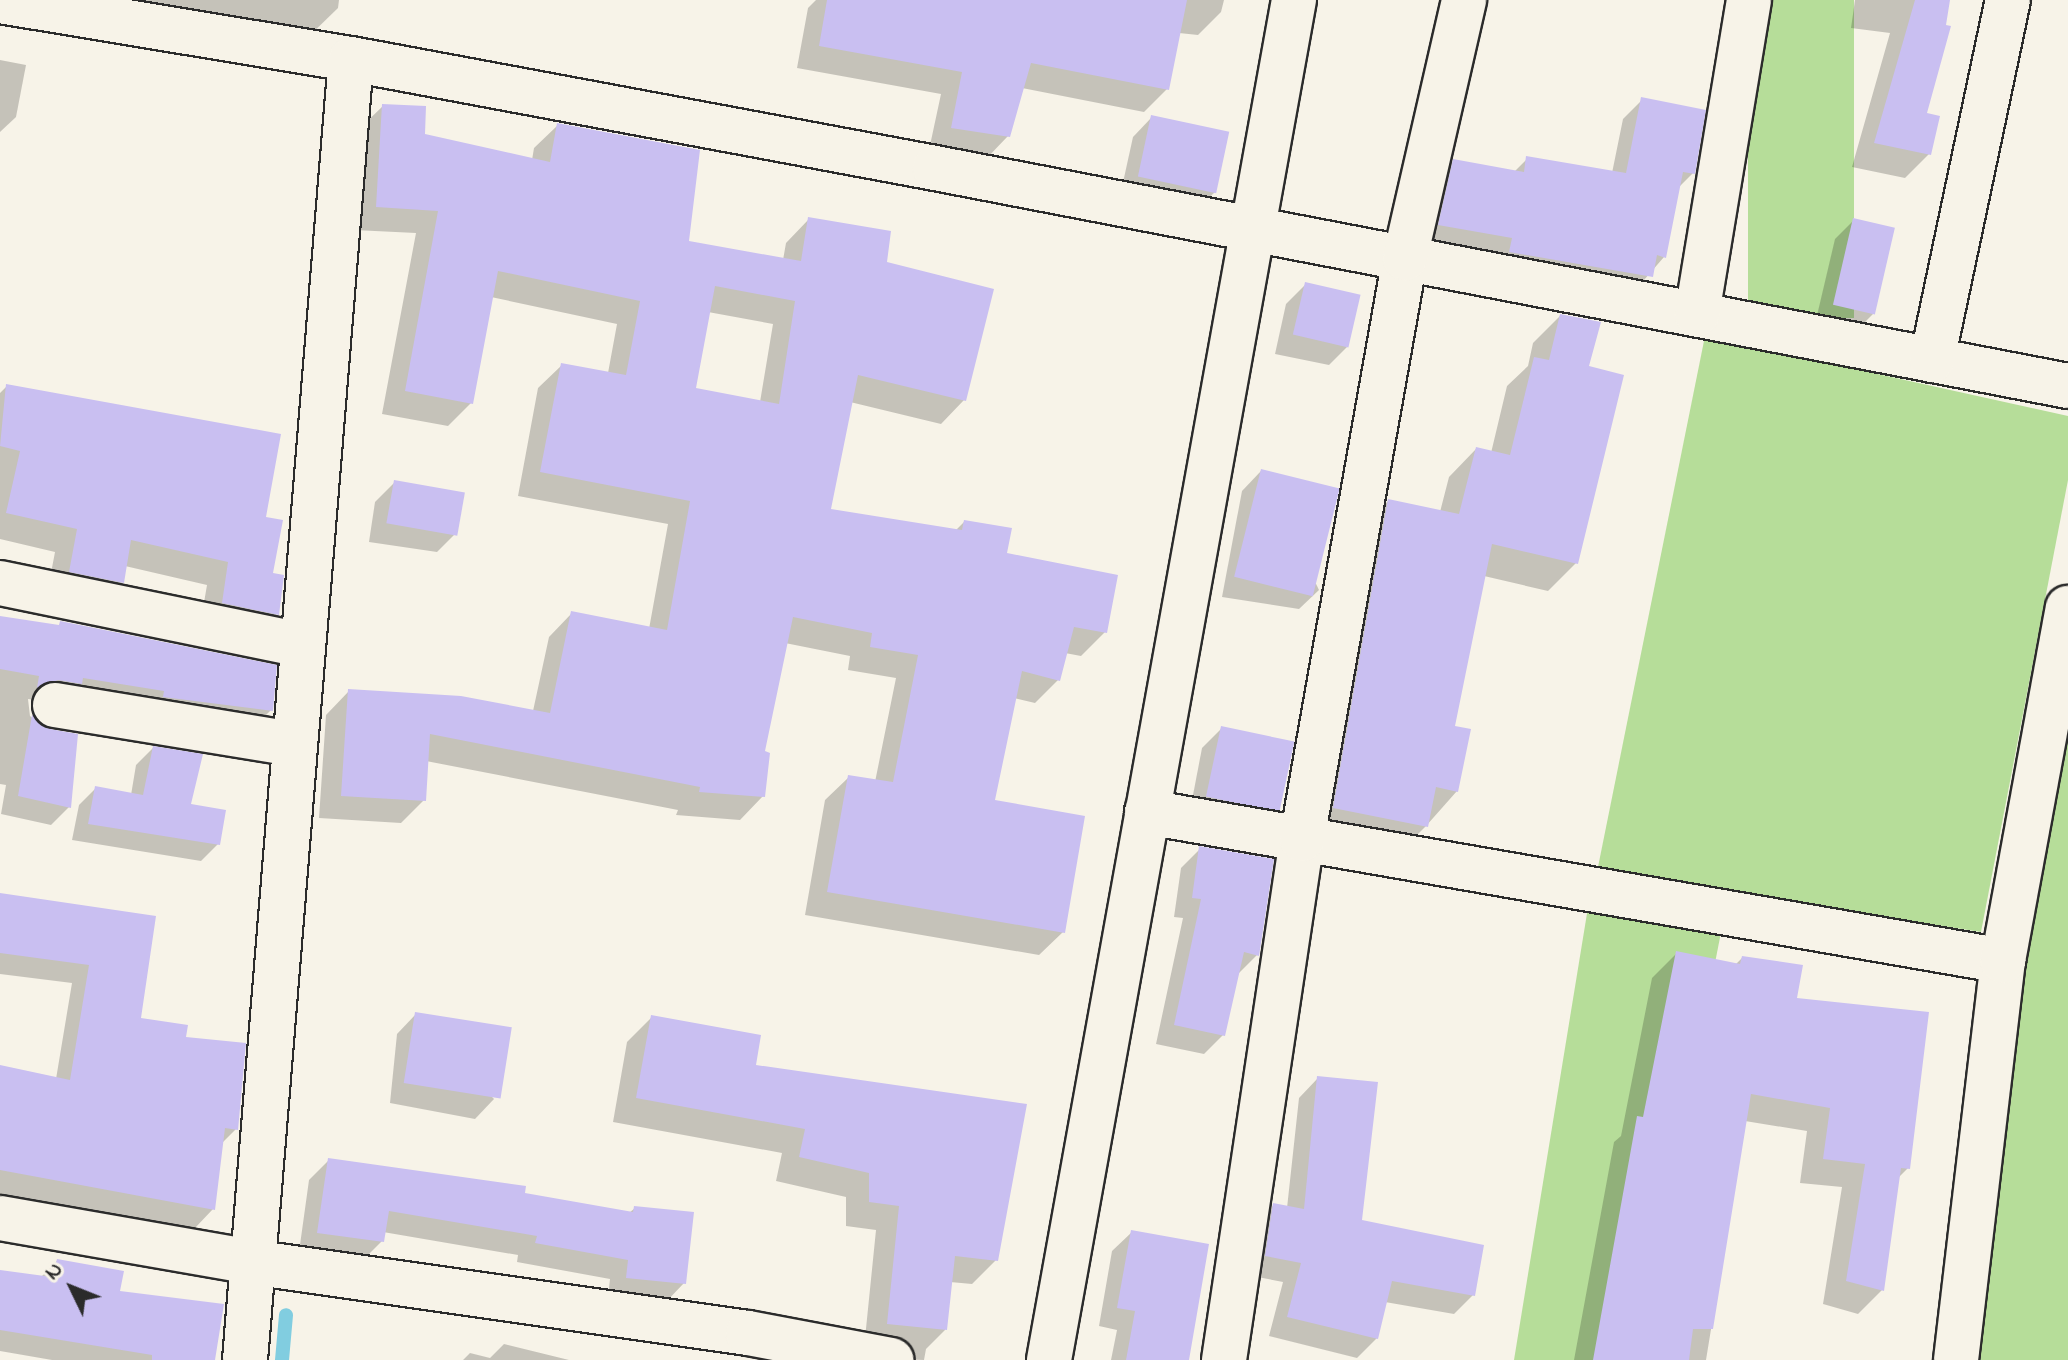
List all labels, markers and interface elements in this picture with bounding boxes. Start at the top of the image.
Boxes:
north arrow [32,1248,112,1328]
text: N [38,1255,71,1288]

